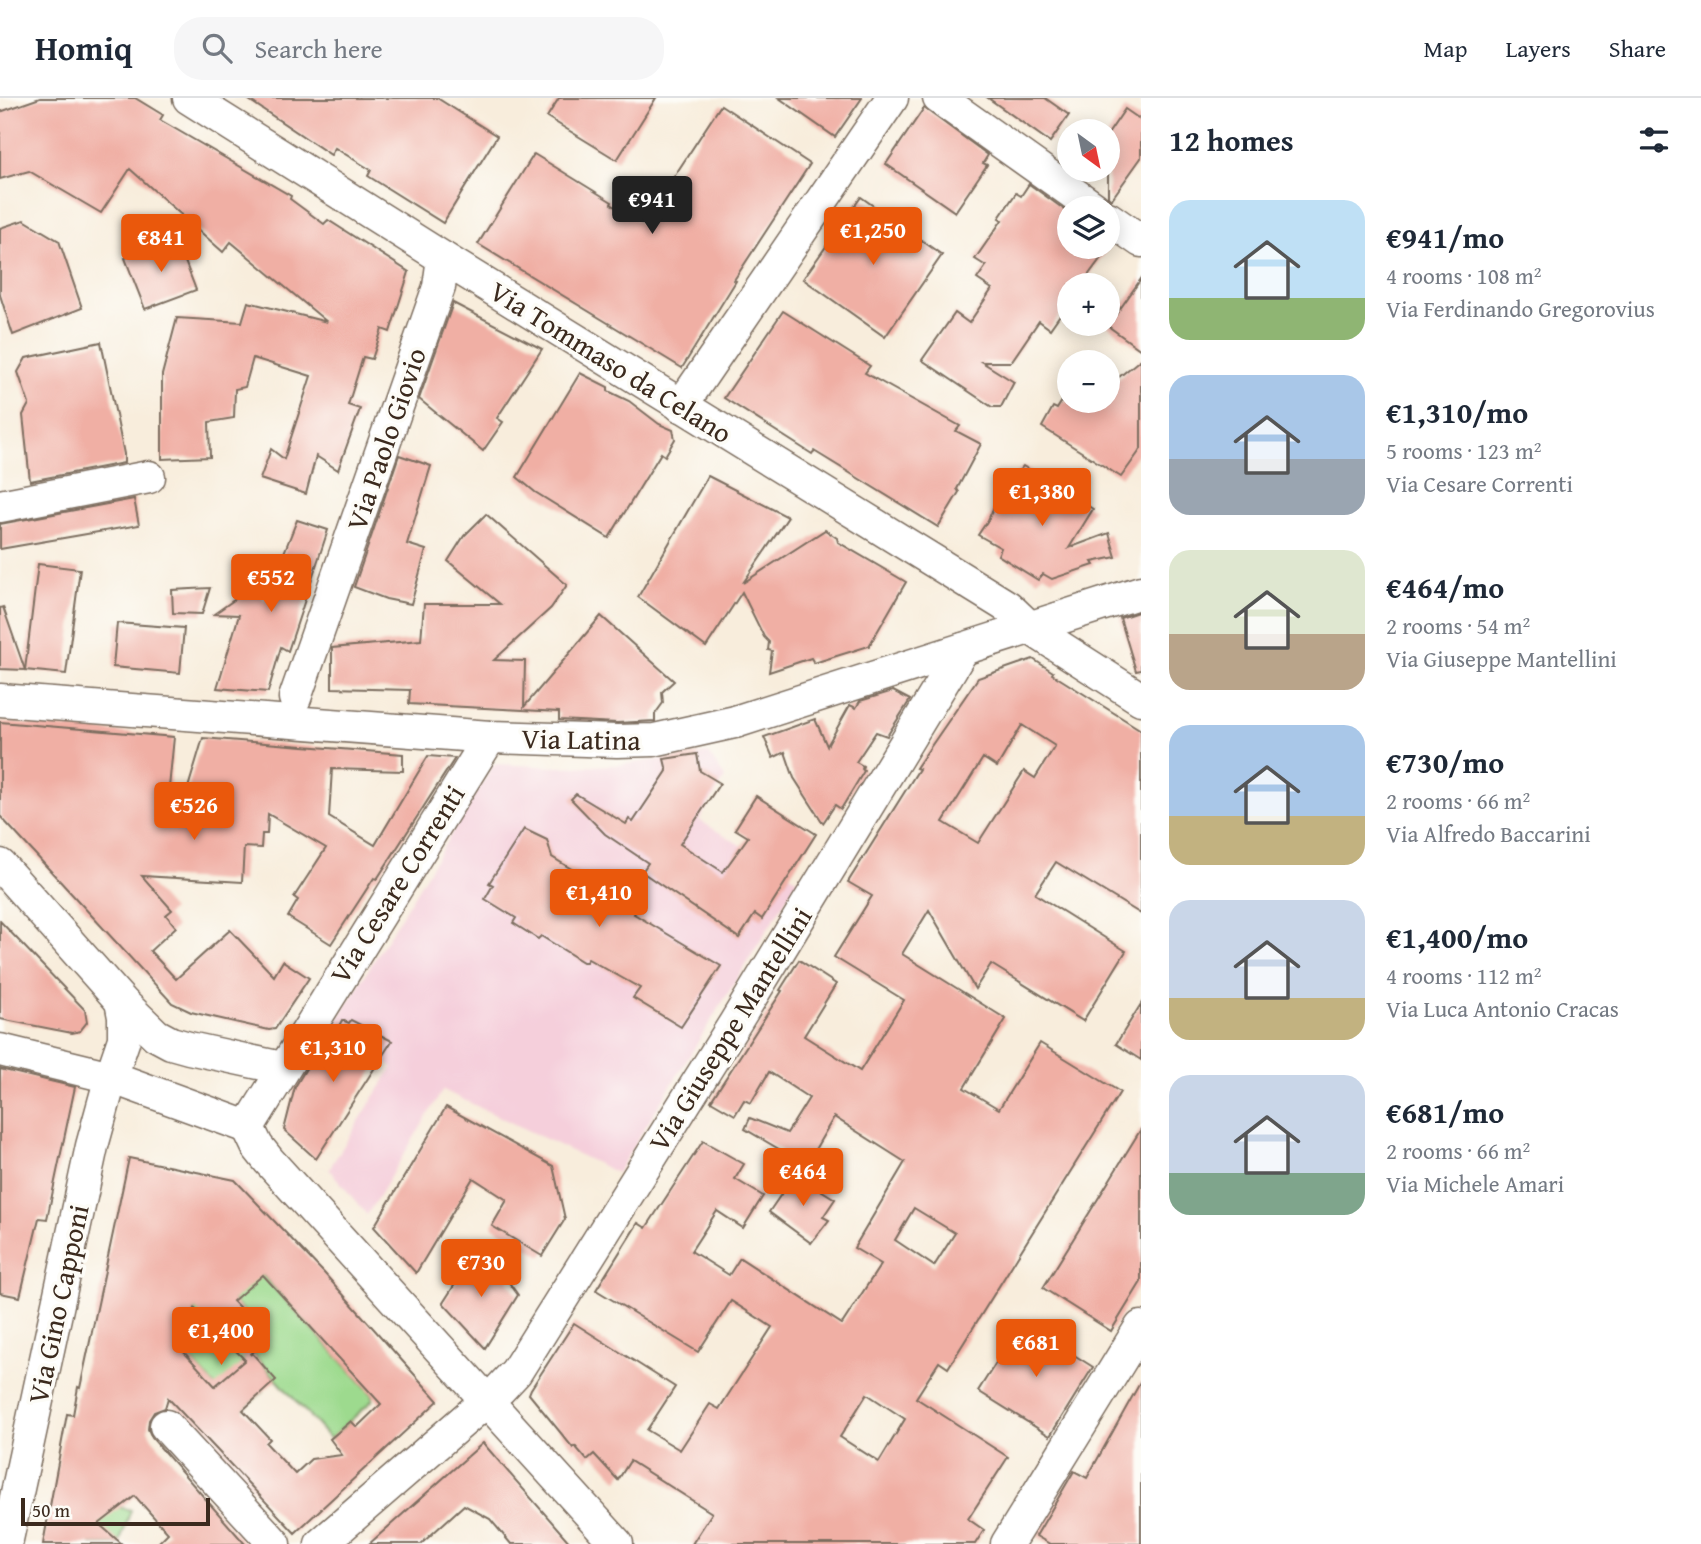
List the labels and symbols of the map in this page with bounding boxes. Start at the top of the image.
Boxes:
north arrow [1057,119,1120,182]
pin: €941 [611,176,693,236]
pin: €1,250 [816,208,930,267]
pin: €841 [120,214,202,274]
street label: Via Tommaso da Celano [482,270,740,453]
street label: Via Paolo Giovio [335,342,436,536]
pin: €1,380 [985,468,1099,528]
pin: €552 [230,554,312,614]
street label: Via Latina [521,717,642,760]
street label: Via Cesare Correnti [319,776,474,991]
pin: €526 [153,782,235,842]
pin: €1,410 [542,870,656,929]
street label: Via Giuseppe Mantellini [638,899,821,1159]
pin: €1,310 [276,1024,390,1084]
pin: €464 [762,1148,844,1208]
street label: Via Gino Capponi [16,1200,99,1407]
pin: €730 [440,1240,522,1299]
pin: €1,400 [164,1308,278,1367]
pin: €681 [995,1320,1077,1379]
scale bar [21,1495,210,1527]

